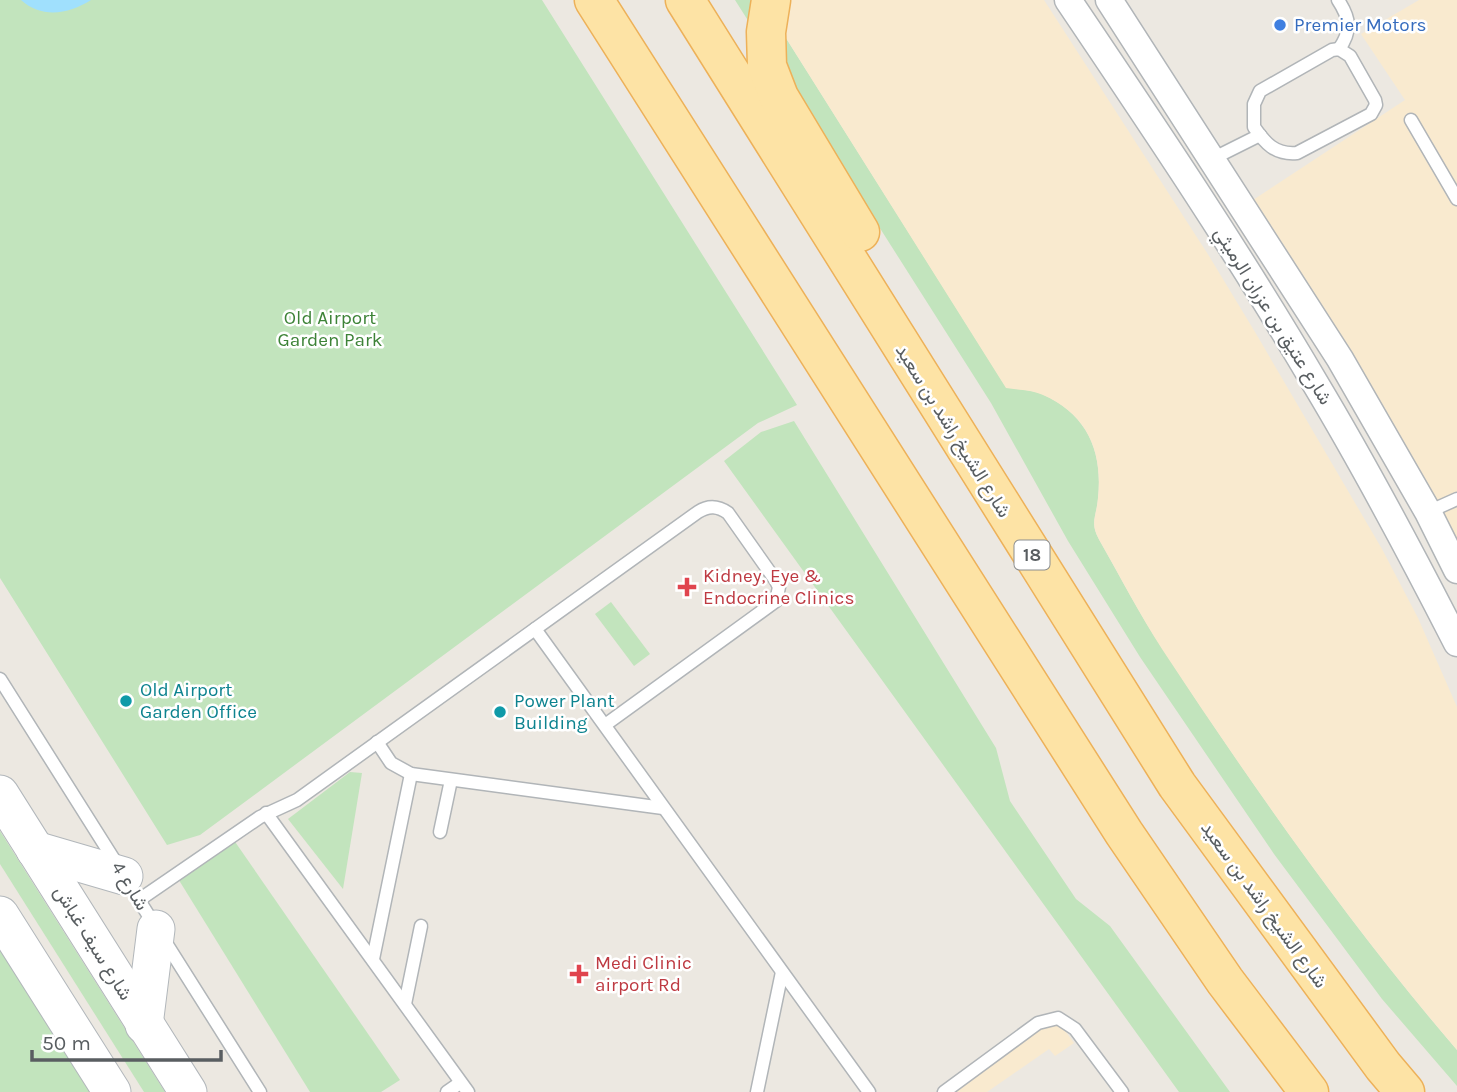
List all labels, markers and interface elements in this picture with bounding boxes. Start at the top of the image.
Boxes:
place label: Premier Motors [1294,14,1427,36]
marker: Premier Motors [1272,17,1288,33]
street label: شارع عتيق بن عزران الرميثي [1206,223,1337,411]
park label: Old Airport Garden Park [277,307,383,351]
street label: شارع الشيخ راشد بن سعيد [889,340,1015,523]
road number: 18 [1014,540,1050,570]
place label: Kidney, Eye & Endocrine Clinics [703,565,854,609]
marker: Kidney, Eye & Endocrine Clinics [677,577,697,597]
place label: Old Airport Garden Office [140,679,257,723]
place label: Power Plant Building [514,690,615,734]
marker: Old Airport Garden Office [118,693,134,709]
marker: Power Plant Building [492,704,508,720]
street label: شارع الشيخ راشد بن سعيد [1195,818,1332,994]
street label: شارع 4 [106,857,153,915]
street label: شارع سيف غباش [48,882,137,1005]
place label: Medi Clinic airport Rd [595,952,692,996]
marker: Medi Clinic airport Rd [569,964,589,984]
scale bar [32,1018,220,1062]
text: 50 m [42,1031,91,1055]

